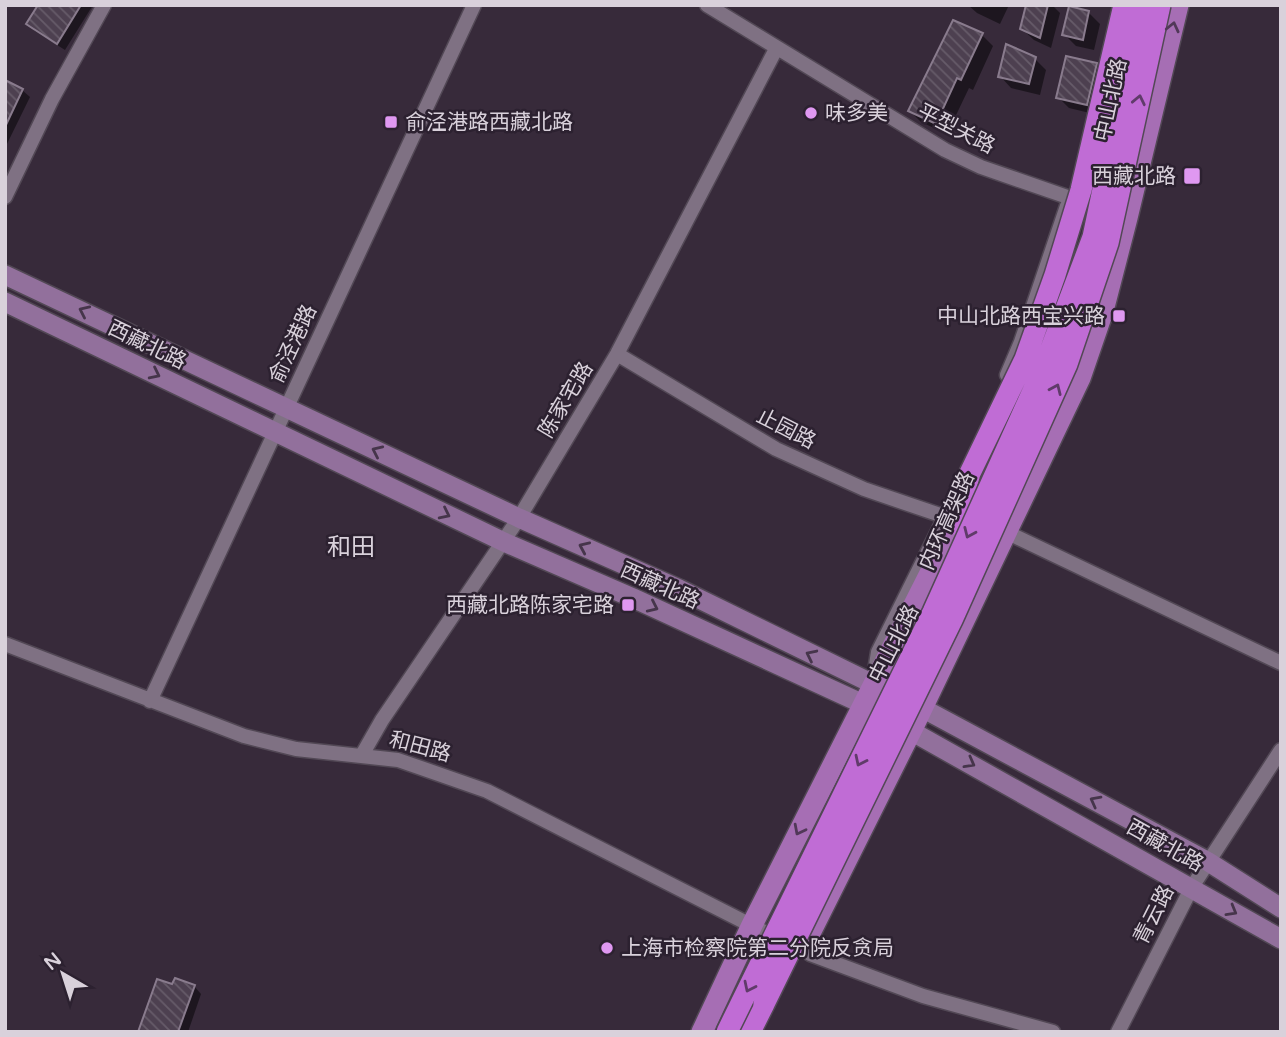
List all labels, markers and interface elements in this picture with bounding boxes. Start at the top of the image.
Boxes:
one-way arrow [1165,21,1179,33]
street label: 中山北路 [1090,56,1132,144]
one-way arrow [1131,94,1145,106]
street label: 平型关路 [913,99,999,159]
place label: 味多美 [825,101,888,126]
marker: 味多美 [803,105,819,121]
place label: 俞泾港路西藏北路 [405,110,573,135]
marker: 俞泾港路西藏北路 [383,114,399,130]
place label: 西藏北路 [1092,164,1176,189]
marker: 西藏北路 [1182,166,1202,186]
street label: 俞泾港路 [264,301,322,387]
place label: 中山北路西宝兴路 [937,304,1105,329]
one-way arrow [78,305,91,319]
marker: 中山北路西宝兴路 [1111,308,1127,324]
street label: 西藏北路 [104,315,190,375]
street label: 陈家宅路 [534,358,598,442]
one-way arrow [148,366,160,380]
one-way arrow [1048,384,1062,396]
street label: 止园路 [752,404,820,454]
one-way arrow [372,445,385,459]
street label: 内环高架路 [914,468,980,574]
one-way arrow [438,505,450,519]
one-way arrow [963,526,977,538]
district label: 和田 [327,533,375,562]
one-way arrow [579,541,591,555]
street label: 西藏北路 [617,557,703,615]
place label: 西藏北路陈家宅路 [446,593,614,618]
marker: 西藏北路陈家宅路 [620,597,636,613]
one-way arrow [646,599,658,613]
street label: 中山北路 [864,601,924,687]
one-way arrow [806,649,818,663]
street label: 和田路 [386,727,454,767]
one-way arrow [855,754,869,766]
one-way arrow [963,755,975,768]
one-way arrow [1089,795,1102,809]
street label: 西藏北路 [1122,815,1208,877]
one-way arrow [794,823,808,835]
street label: 青云路 [1129,881,1179,949]
one-way arrow [1225,903,1238,916]
place label: 上海市检察院第二分院反贪局 [621,936,894,961]
north arrow [28,939,98,1009]
marker: 上海市检察院第二分院反贪局 [599,940,615,956]
text: N [40,948,66,975]
one-way arrow [743,980,757,992]

